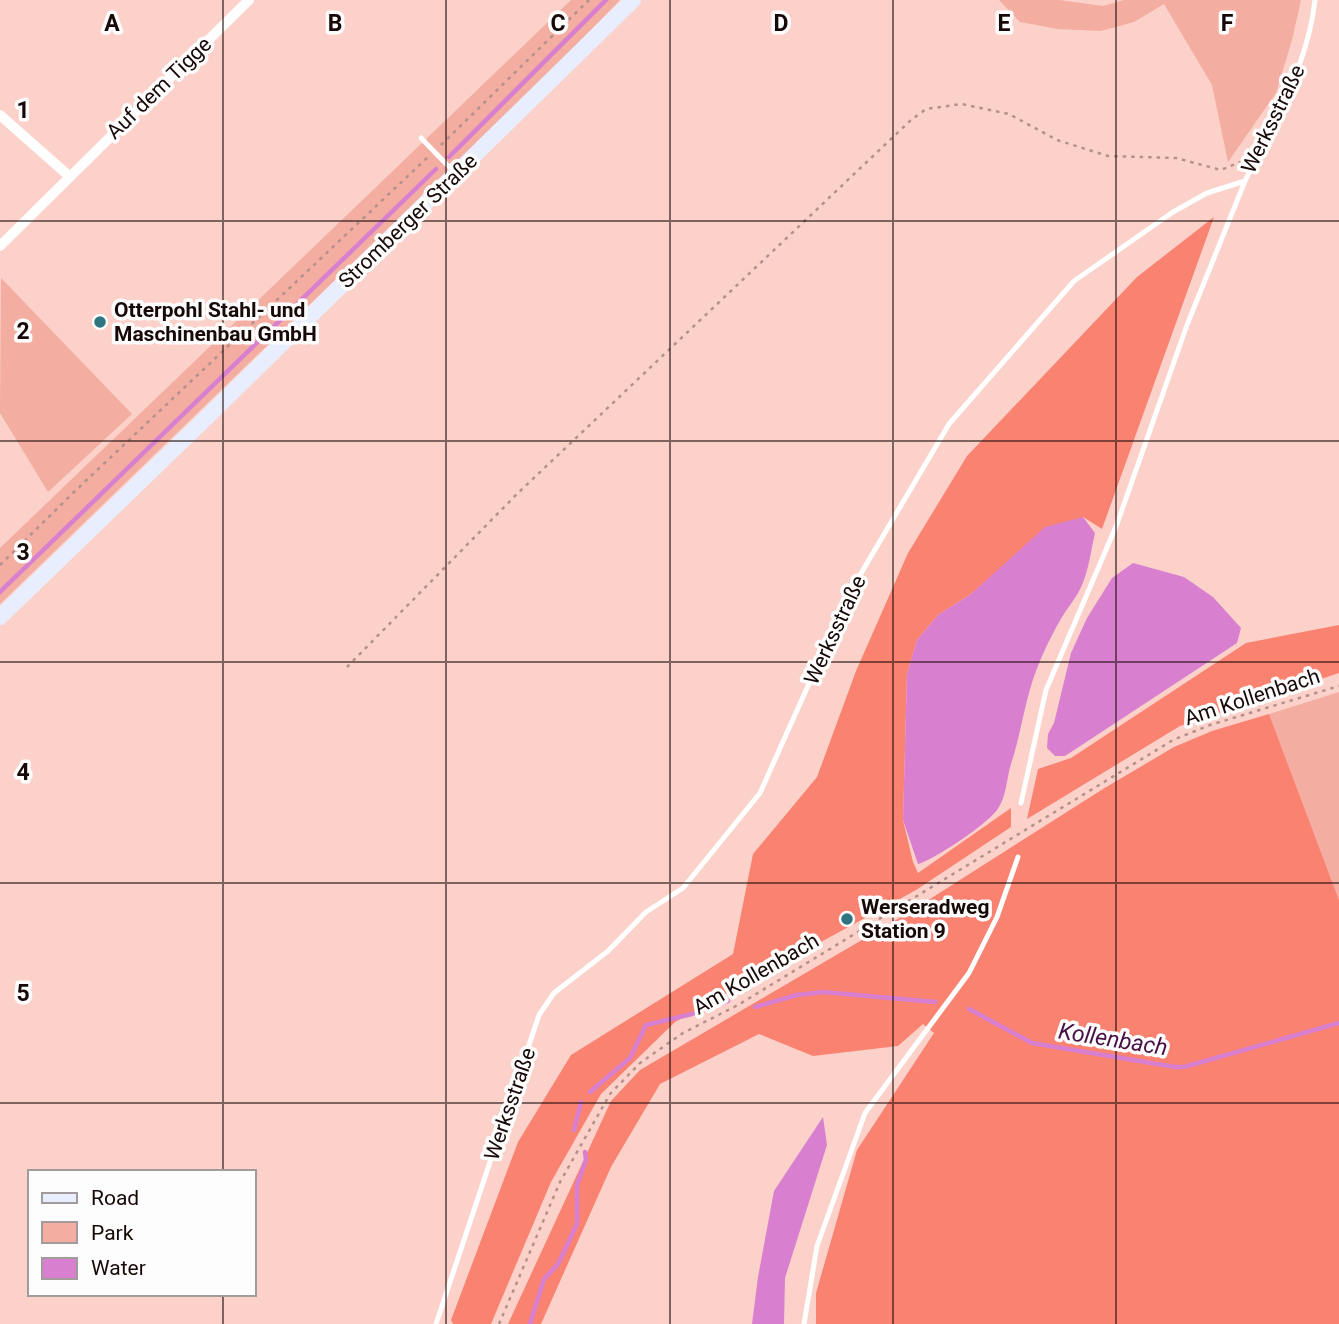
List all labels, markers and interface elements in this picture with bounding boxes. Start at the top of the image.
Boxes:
text: A [104,10,120,37]
text: B [328,10,342,37]
text: C [550,10,566,37]
text: D [774,10,788,37]
text: E [998,10,1011,37]
text: F [1221,10,1234,37]
street label: Auf dem Tigge [102,32,216,144]
street label: Werksstraße [1236,61,1310,177]
text: 1 [16,97,30,124]
street label: Stromberger Straße [334,149,482,293]
place label: Otterpohl Stahl- und Maschinenbau GmbH [114,298,317,346]
marker: Otterpohl Stahl- und Maschinenbau GmbH [92,314,108,330]
text: 2 [16,318,30,345]
text: 3 [16,539,30,566]
street label: Werksstraße [799,572,871,688]
street label: Am Kollenbach [1181,664,1323,730]
text: 4 [16,759,30,786]
place label: Werseradweg Station 9 [861,895,989,943]
marker: Werseradweg Station 9 [839,911,855,927]
street label: Am Kollenbach [689,928,823,1020]
text: 5 [16,980,30,1007]
water label: Kollenbach [1056,1018,1169,1061]
street label: Werksstraße [480,1045,540,1163]
legend [28,1170,256,1296]
text: Road [91,1186,139,1210]
text: Park [91,1221,134,1245]
text: Water [91,1256,146,1280]

